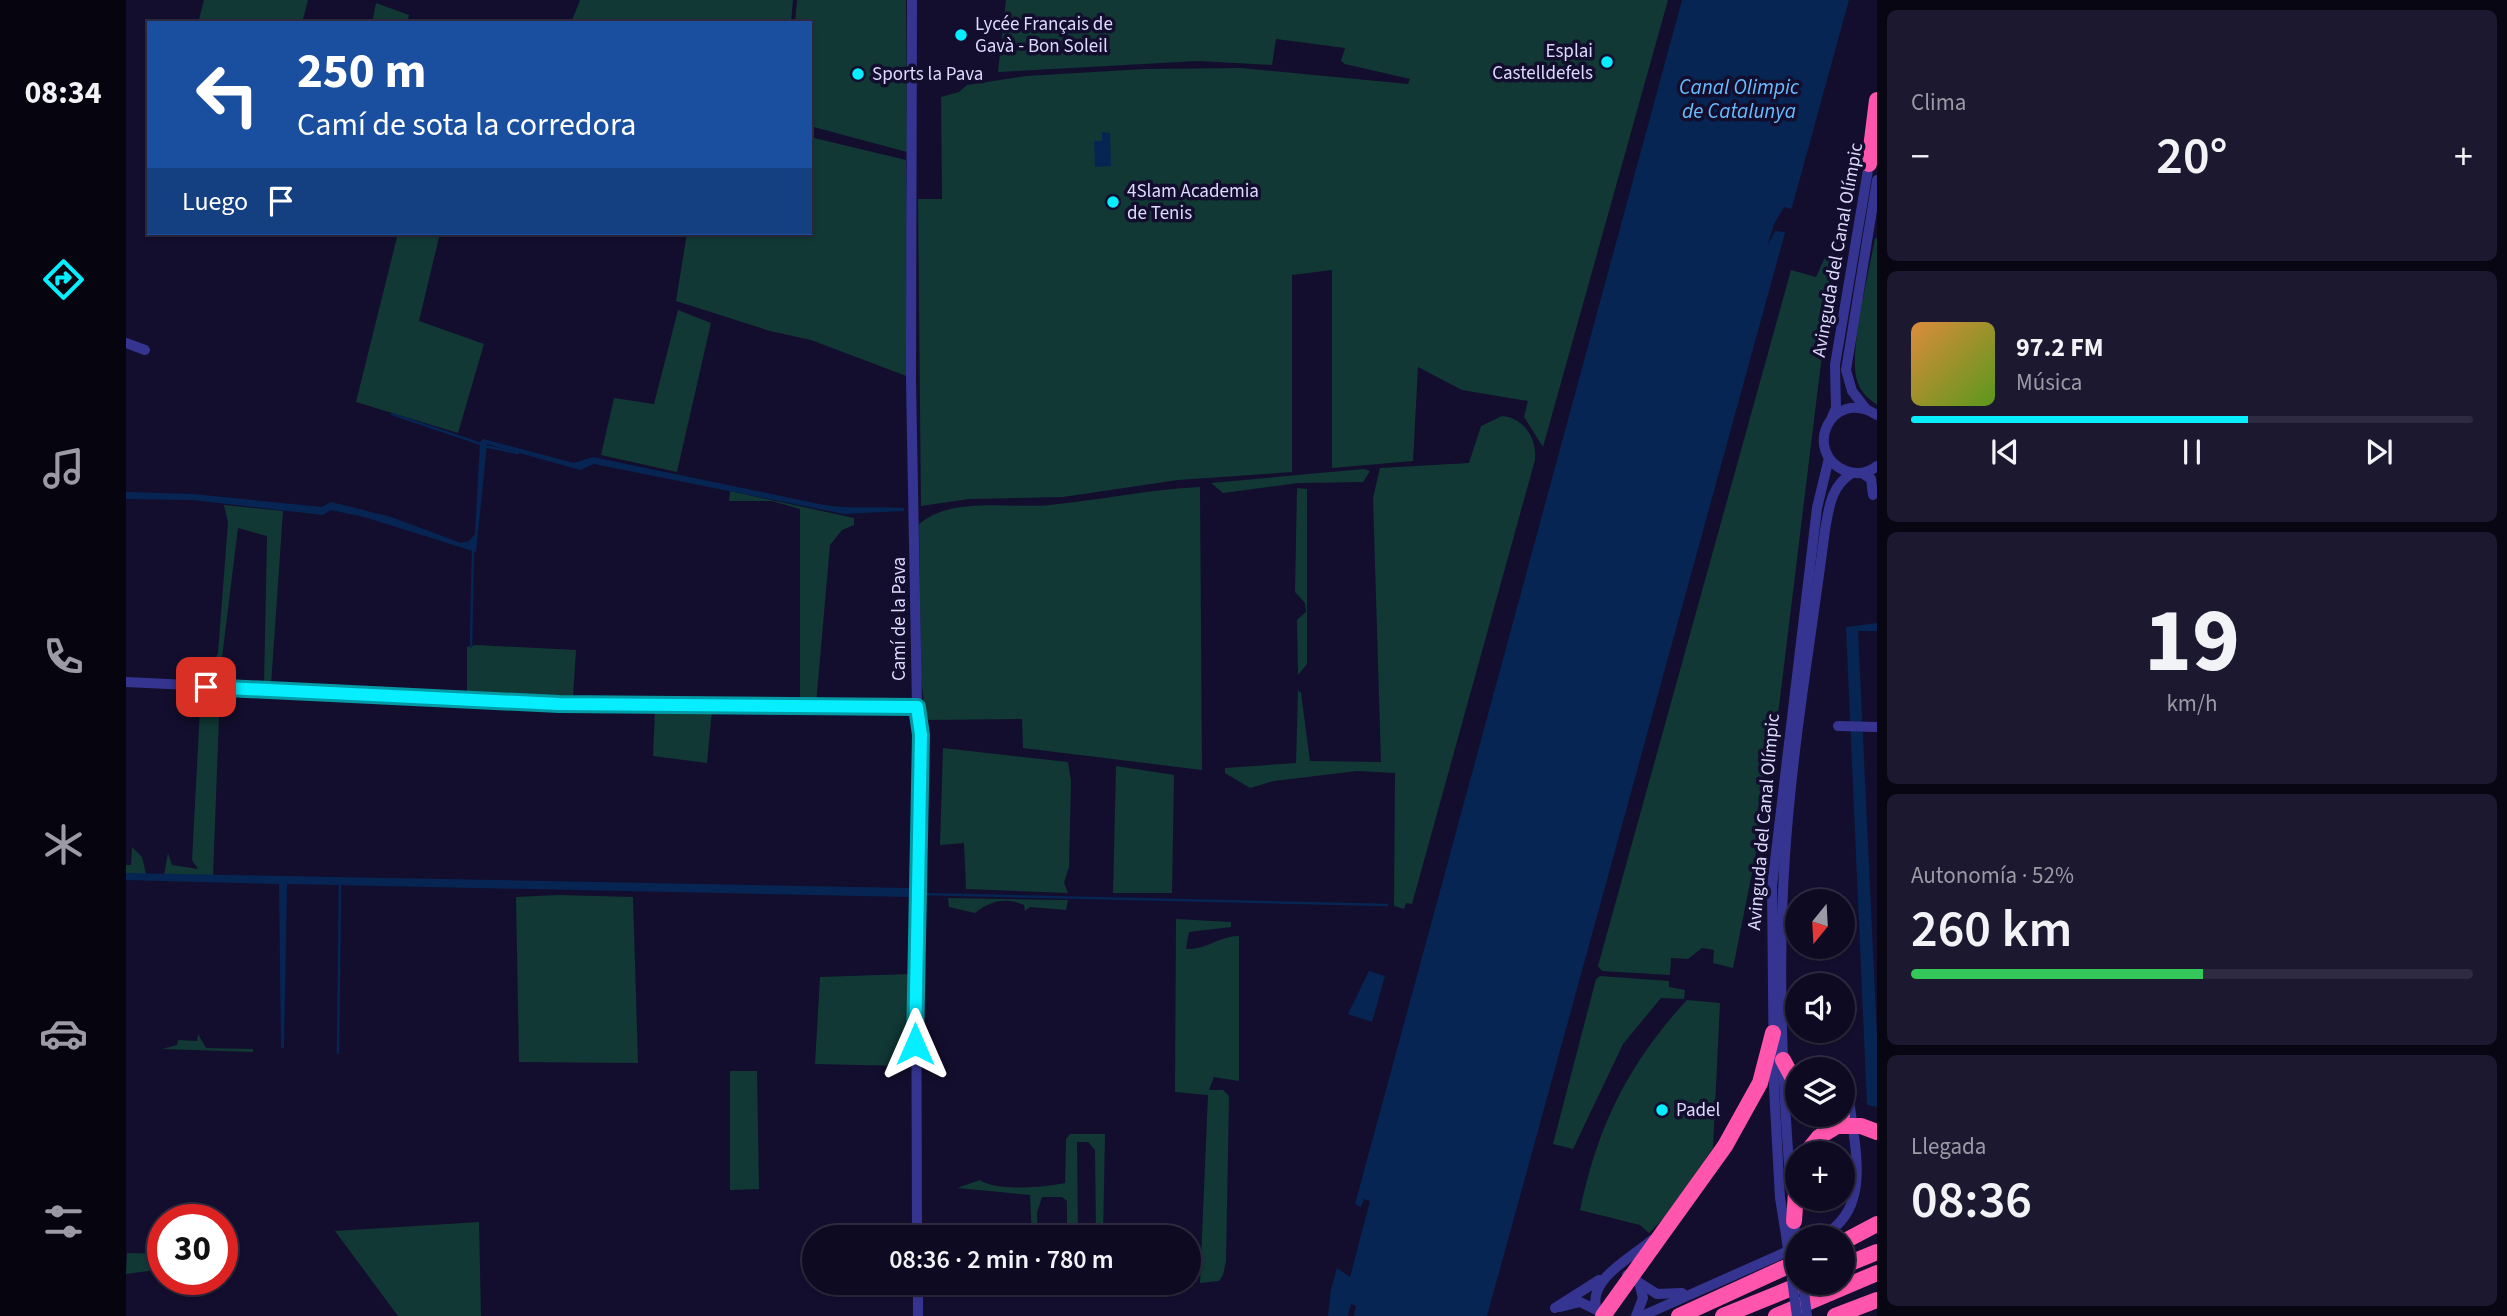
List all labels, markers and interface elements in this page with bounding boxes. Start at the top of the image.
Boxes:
place label: Lycée Français de Gavà - Bon Soleil [975,11,1113,60]
marker: Lycée Français de Gavà - Bon Soleil [953,27,969,43]
text: 250 m [297,37,426,107]
place label: Esplai Castelldefels [1492,38,1593,87]
icon: left [182,49,273,140]
marker: Esplai Castelldefels [1599,54,1615,70]
place label: Sports la Pava [872,61,983,88]
marker: Sports la Pava [850,66,866,82]
text: 08:34 [24,70,102,116]
water label: Canal Olimpic de Catalunya [1679,72,1800,126]
text: Clima [1911,86,1966,119]
text: Camí de sota la corredora [297,102,636,148]
text: 20° [2156,120,2228,194]
text: − [1911,130,1930,184]
text: + [2454,130,2473,184]
street label: Avinguda del Canal Olímpic [1806,140,1870,359]
place label: 4Slam Academia de Tenis [1127,178,1259,227]
icon: arrive [262,182,300,220]
text: Luego [182,183,248,220]
marker: 4Slam Academia de Tenis [1105,194,1121,210]
icon: directions [39,255,88,304]
text: 97.2 FM [2016,329,2104,366]
text: Música [2016,366,2082,399]
icon: previous [1986,433,2024,471]
icon: pause [2173,433,2211,471]
icon: next [2360,433,2398,471]
icon: music [39,444,88,493]
street label: Camí de la Pava [886,557,913,681]
text: 19 [2144,577,2240,706]
icon: phone [39,632,88,681]
pin [176,657,236,717]
icon: arrive [187,668,225,706]
text: km/h [2166,687,2218,720]
street label: Avinguda del Canal Olímpic [1741,712,1787,931]
icon: climate [39,820,88,869]
text: Autonomía · 52% [1911,859,2074,892]
north arrow [1785,889,1855,959]
map controls [1785,889,1855,1295]
text: 260 km [1911,893,2072,967]
button: sound [1785,973,1855,1043]
position arrow [878,1007,952,1081]
icon: car [39,1009,88,1058]
button: layers [1785,1057,1855,1127]
place label: Padel [1676,1097,1720,1124]
marker: Padel [1654,1102,1670,1118]
text: Llegada [1911,1130,1986,1163]
button: + [1785,1141,1855,1211]
text: 08:36 [1911,1164,2032,1238]
icon: filters [39,1197,88,1246]
speed limit sign: 30 [147,1204,238,1295]
button: − [1785,1225,1855,1295]
text: 08:36 · 2 min · 780 m [889,1241,1114,1278]

